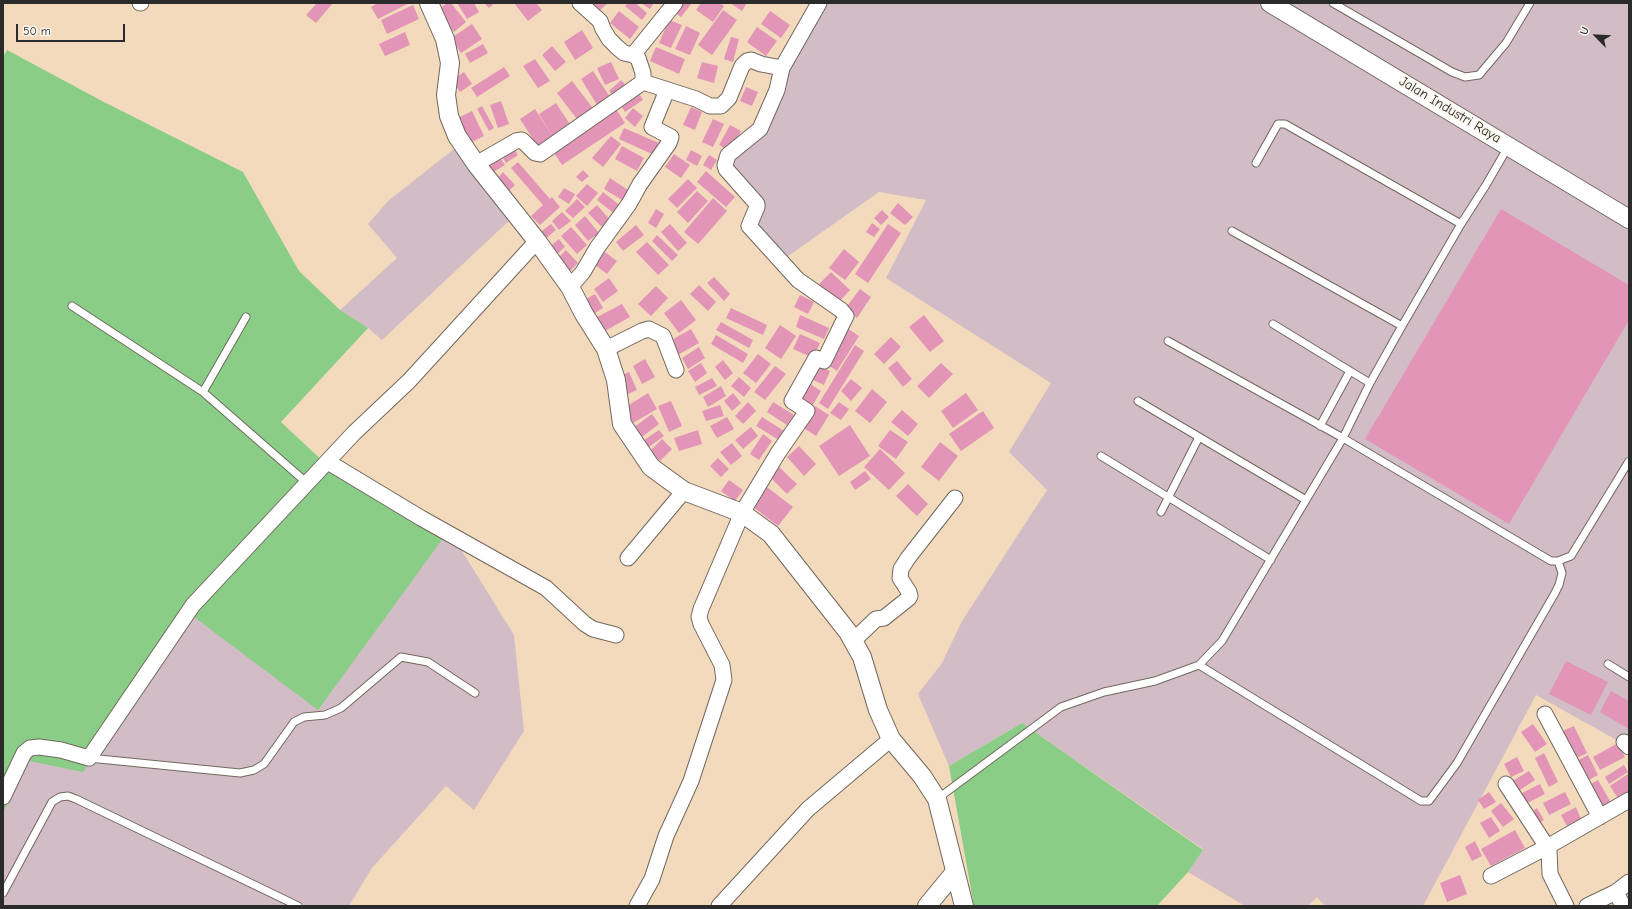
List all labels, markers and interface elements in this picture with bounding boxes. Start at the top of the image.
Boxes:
scale bar [18,16,127,42]
north arrow [1576,16,1616,56]
text: 50 m [23,24,51,38]
text: U [1577,25,1592,37]
street label: Jalan Industri Raya [1396,73,1504,147]

